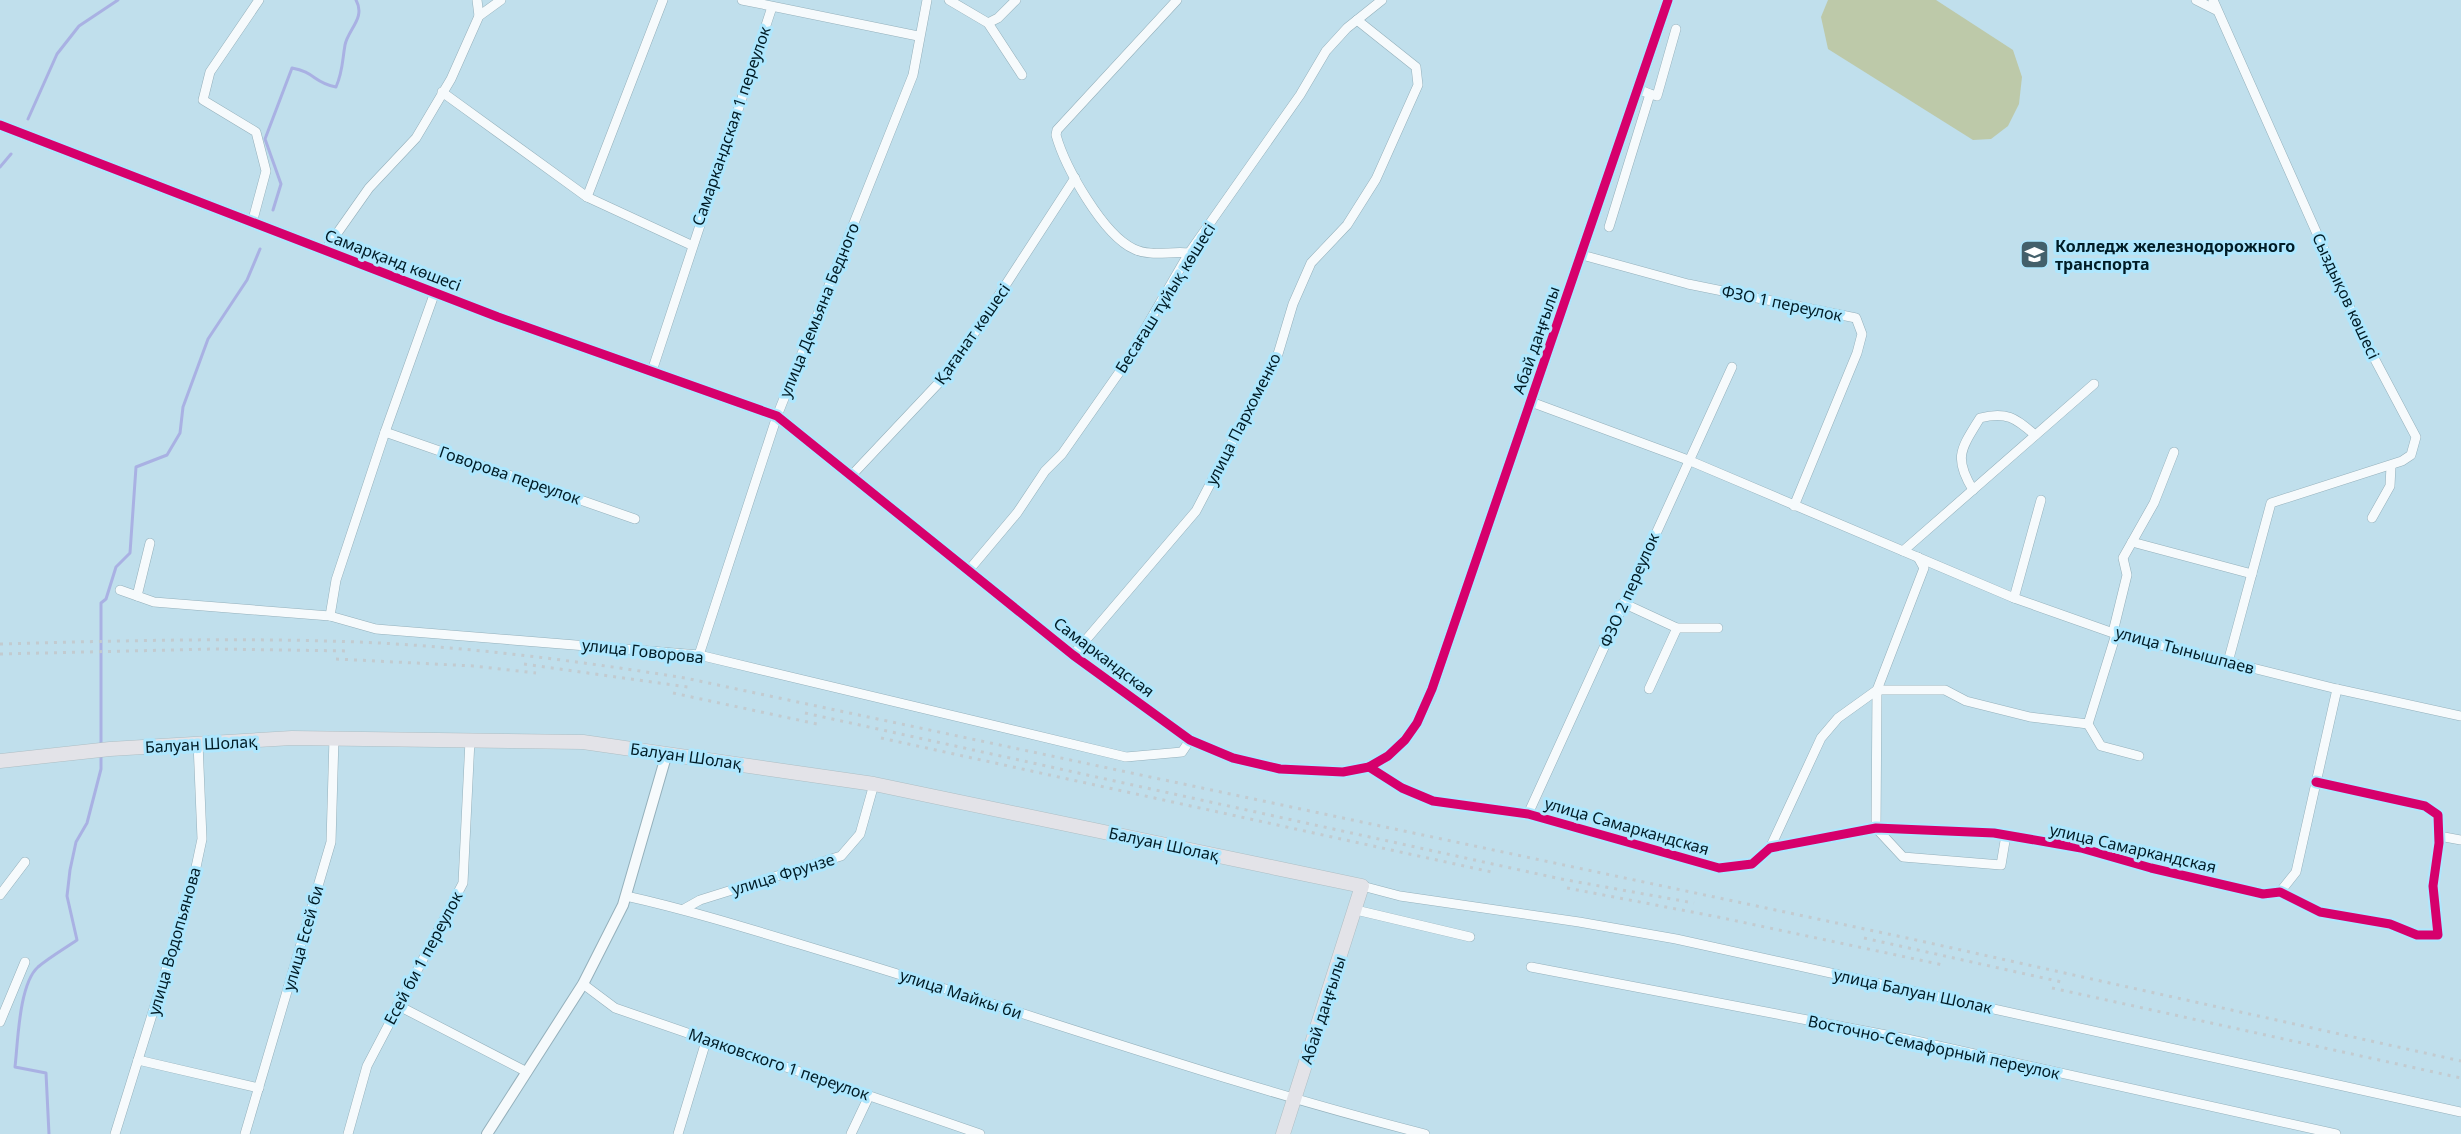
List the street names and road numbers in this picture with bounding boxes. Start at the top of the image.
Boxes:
street label: Самаркандская 1 переулок [686,23,776,229]
street label: улица Демьяна Бедного [774,219,864,401]
street label: Бесағаш тұйық көшесі [1110,219,1220,377]
street label: Самарқанд көшесі [322,224,464,296]
street label: Сыздықов көшесі [2307,229,2385,363]
street label: Қағанат көшесі [929,279,1015,389]
street label: ФЗО 1 переулок [1720,279,1845,327]
street label: Абай даңғылы [1507,283,1565,397]
street label: улица Пархоменко [1200,349,1286,489]
street label: Говорова переулок [436,440,584,510]
street label: ФЗО 2 переулок [1594,529,1664,651]
street label: Самаркандская [1049,612,1159,702]
street label: улица Тынышпаев [2113,621,2257,679]
street label: улица Говорова [581,634,705,668]
street label: Балуан Шолақ [144,730,258,758]
street label: Балуан Шолақ [629,737,743,775]
street label: улица Самаркандская [1542,792,1712,860]
street label: улица Самаркандская [2048,818,2218,878]
street label: Балуан Шолақ [1107,822,1221,866]
street label: улица Фрунзе [729,848,837,900]
street label: улица Водопьянова [142,864,206,1018]
street label: улица Есей би [277,883,329,993]
street label: Есей би 1 переулок [379,887,468,1028]
street label: Абай даңғылы [1295,953,1351,1067]
street label: улица Балуан Шолак [1832,963,1995,1019]
street label: улица Майкы би [897,964,1025,1024]
street label: Восточно-Семафорный переулок [1806,1010,2062,1085]
street label: Маяковского 1 переулок [686,1023,873,1105]

